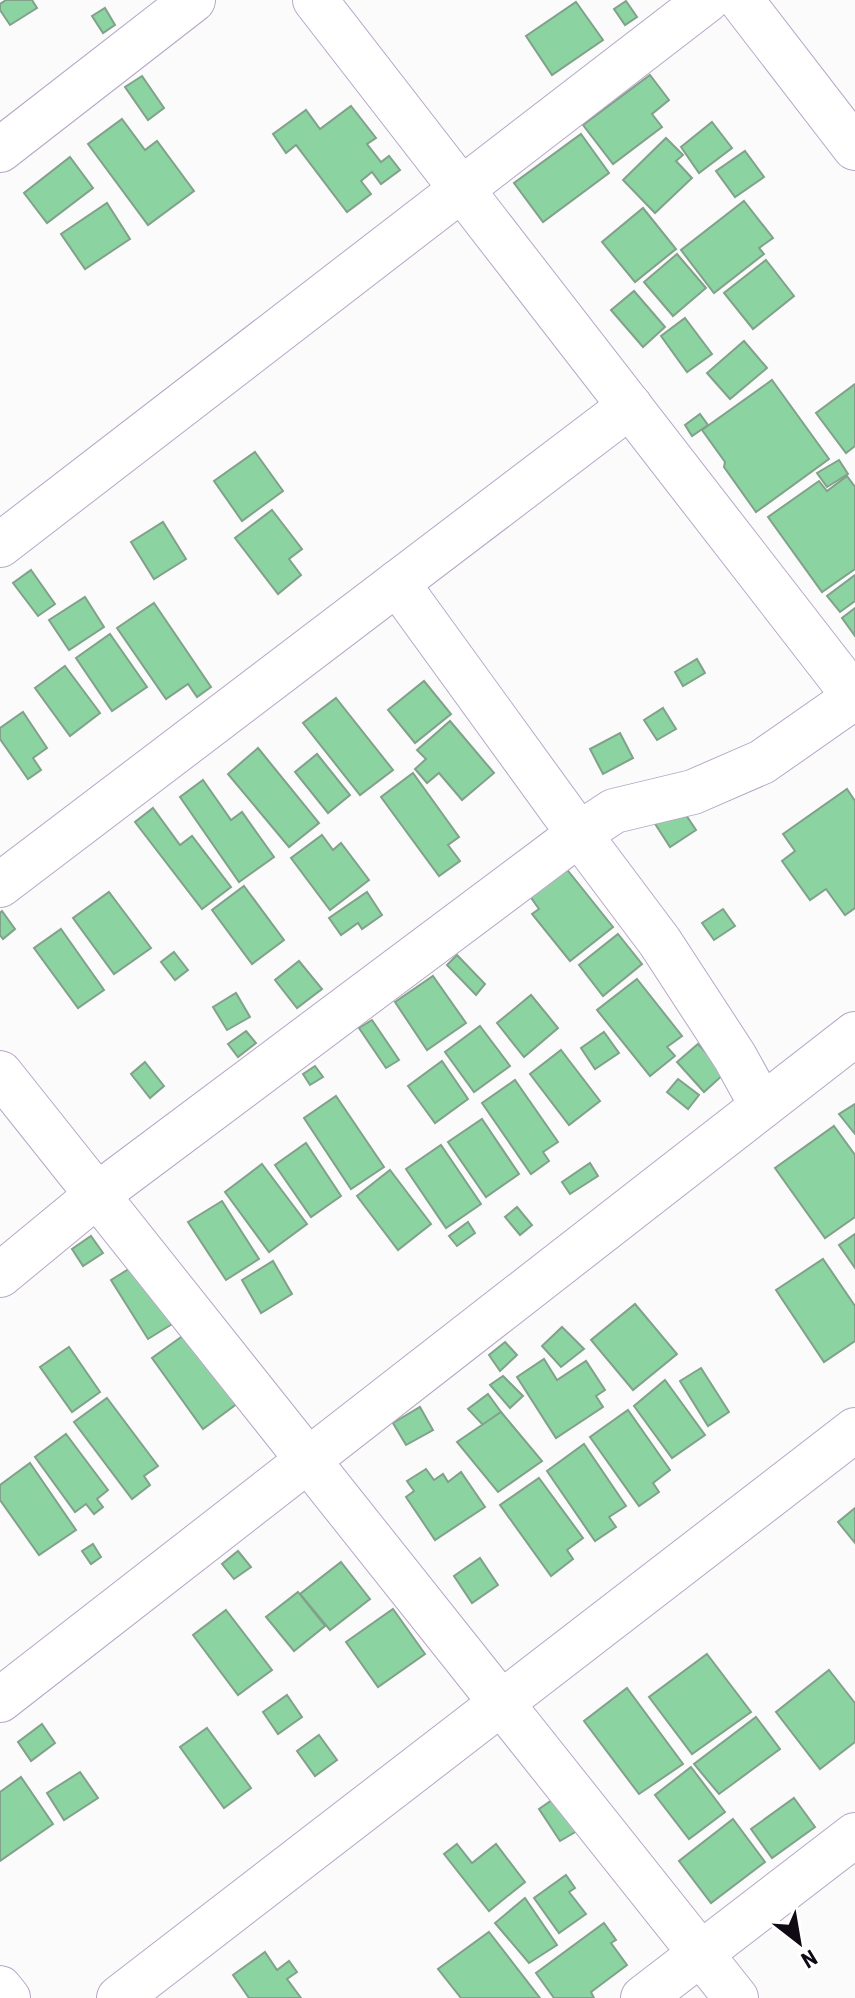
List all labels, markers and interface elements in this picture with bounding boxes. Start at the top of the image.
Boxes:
north arrow [759,1902,839,1982]
text: N [797,1945,821,1973]

